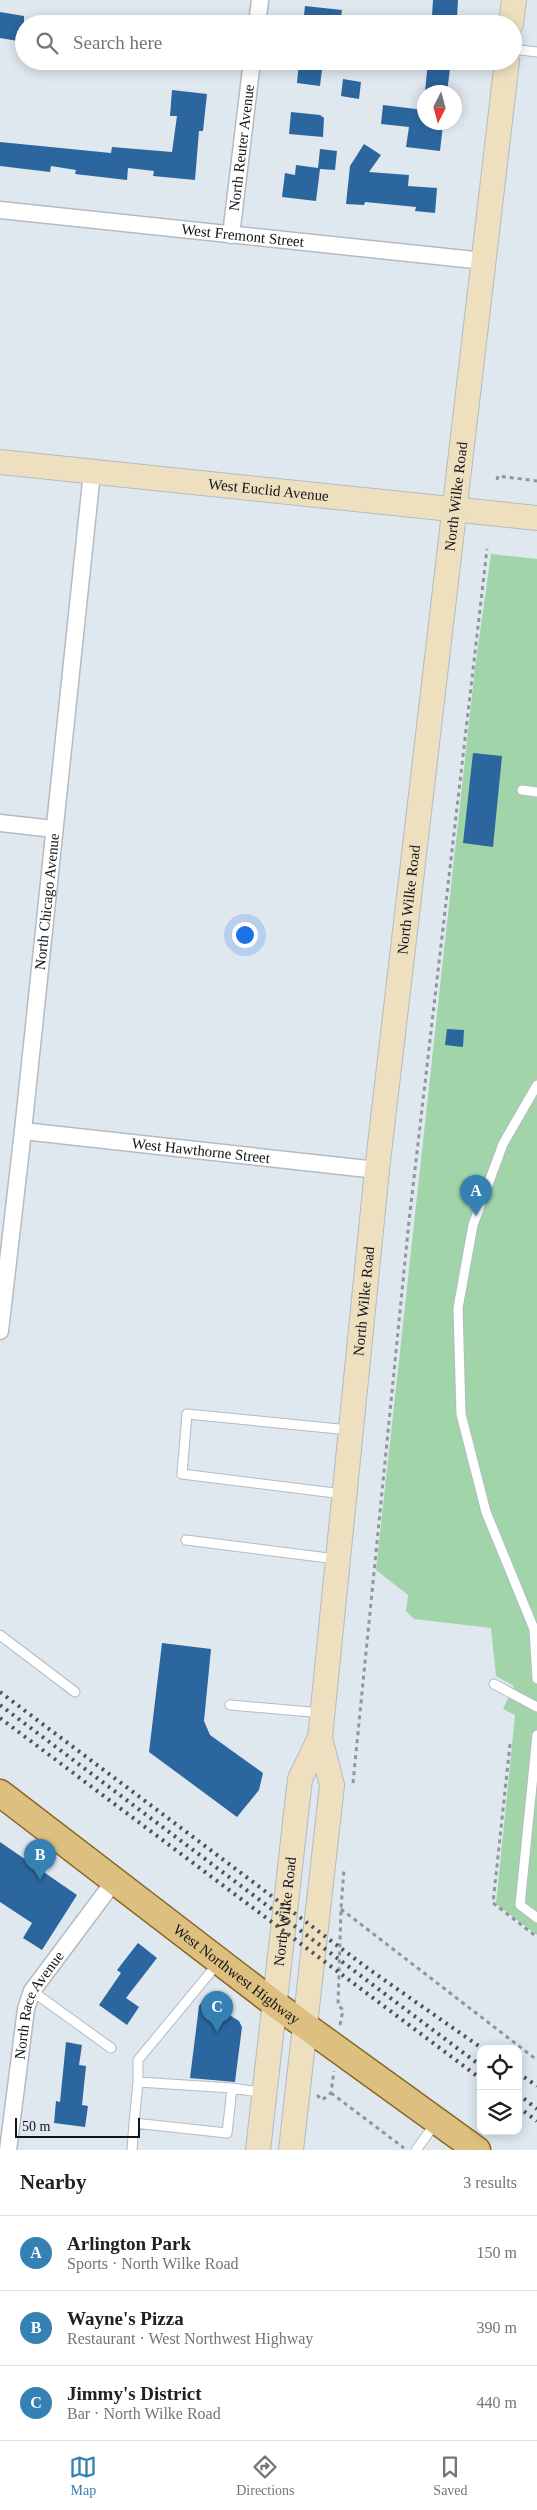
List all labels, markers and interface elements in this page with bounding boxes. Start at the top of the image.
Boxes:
search box [15,15,522,70]
icon: search [33,29,61,57]
text: Search here [73,32,162,53]
street label: North Reuter Avenue [226,83,257,212]
north arrow [417,85,462,130]
street label: West Fremont Street [181,221,306,250]
street label: North Wilke Road [442,440,470,552]
street label: West Euclid Avenue [207,476,330,504]
street label: North Chicago Avenue [32,832,62,971]
street label: North Wilke Road [394,844,423,955]
your location [232,922,258,948]
street label: West Hawthorne Street [131,1135,272,1166]
pin: A [460,1175,492,1216]
street label: North Wilke Road [350,1245,377,1357]
pin: B [24,1839,56,1880]
street label: North Wilke Road [271,1855,299,1967]
street label: West Northwest Highway [170,1921,303,2028]
street label: North Race Avenue [12,1948,67,2060]
pin: C [201,1991,233,2032]
map controls [477,2045,522,2135]
button: locate [477,2045,522,2090]
button: layers [477,2090,522,2135]
scale bar [15,2115,140,2138]
text: 50 m [22,2119,50,2134]
text: Nearby [20,2170,87,2194]
text: 3 results [463,2174,517,2191]
text: Arlington Park [67,2233,191,2254]
text: A [30,2244,42,2261]
text: 150 m [477,2244,517,2261]
text: Sports · North Wilke Road [67,2255,239,2272]
text: Wayne's Pizza [67,2308,184,2329]
text: B [31,2319,41,2336]
text: 390 m [477,2319,517,2336]
text: Restaurant · West Northwest Highway [67,2330,313,2347]
text: Jimmy's District [67,2383,202,2404]
text: C [30,2394,42,2411]
text: 440 m [477,2394,517,2411]
text: Bar · North Wilke Road [67,2405,221,2422]
tab: Map [69,2453,97,2499]
tab: Directions [236,2453,295,2499]
tab: Saved [433,2453,468,2499]

